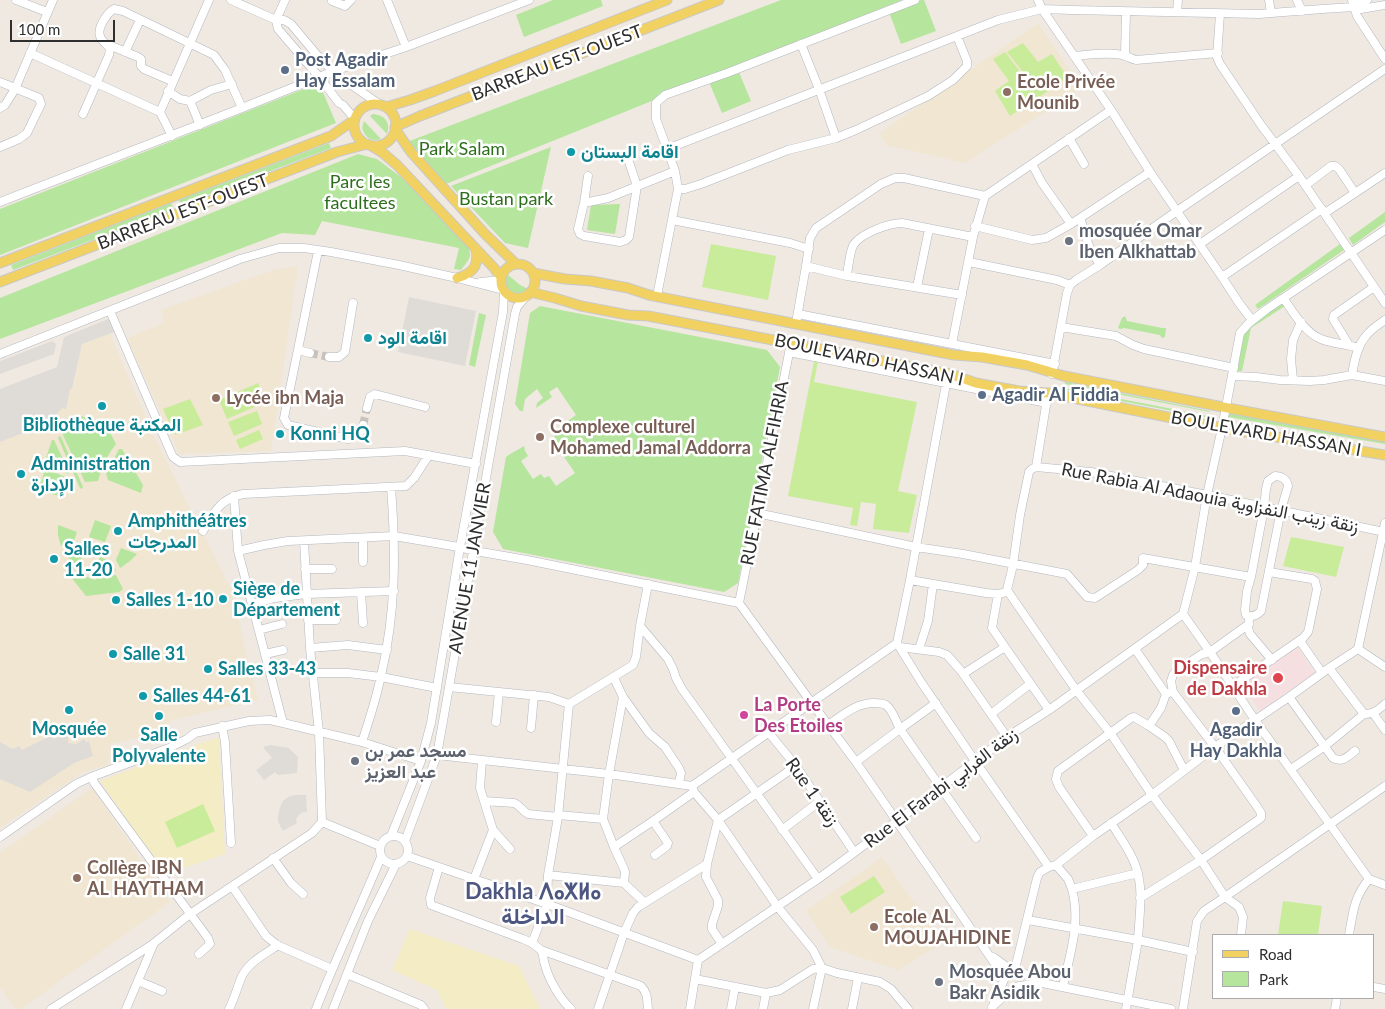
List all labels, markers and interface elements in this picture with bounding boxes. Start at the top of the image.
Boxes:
scale bar [12,10,118,42]
text: 100 m [18,20,60,38]
street label: BARREAU EST-OUEST [469,20,645,106]
place label: Post Agadir Hay Essalam [295,49,395,92]
marker: Post Agadir Hay Essalam [279,64,291,76]
place label: Ecole Privée Mounib [1017,71,1115,114]
marker: Ecole Privée Mounib [1001,86,1013,98]
park label: Park Salam [419,138,505,160]
place label: اقامة البستان [581,141,679,163]
marker: اقامة البستان [565,146,577,158]
street label: BARREAU EST-OUEST [95,169,271,255]
park label: Parc les facultees [324,171,396,213]
park label: Bustan park [459,188,553,210]
place label: mosquée Omar Iben Alkhattab [1079,220,1202,262]
marker: mosquée Omar Iben Alkhattab [1063,235,1075,247]
place label: اقامة الود [378,327,447,349]
street label: BOULEVARD HASSAN I [773,329,965,391]
marker: اقامة الود [362,332,374,344]
street label: RUE FATIMA ALFIHRIA [737,379,793,567]
place label: Agadir Al Fiddia [992,384,1119,406]
place label: Lycée ibn Maja [226,387,344,409]
marker: Agadir Al Fiddia [976,389,988,401]
marker: Lycée ibn Maja [210,392,222,404]
marker: Bibliothèque المكتبة [96,400,108,412]
street label: BOULEVARD HASSAN I [1169,407,1363,461]
place label: Bibliothèque المكتبة [23,414,181,436]
place label: Complexe culturel Mohamed Jamal Addorra [550,416,751,458]
place label: Konni HQ [290,423,370,445]
marker: Konni HQ [274,428,286,440]
marker: Complexe culturel Mohamed Jamal Addorra [534,431,546,443]
place label: Administration الإدارة [31,453,150,496]
street label: Rue Rabia Al Adaouia زنقة زينب النفزاوية [1059,459,1361,537]
marker: Administration الإدارة [15,468,27,480]
street label: AVENUE 11 JANVIER [444,481,496,655]
place label: Amphithéâtres المدرجات [128,510,247,552]
marker: Amphithéâtres المدرجات [112,525,124,537]
place label: Salles 11-20 [64,538,112,580]
marker: Salles 11-20 [48,553,60,565]
place label: Siège de Département [233,578,340,620]
place label: Salles 1-10 [126,589,214,611]
marker: Siège de Département [217,593,229,605]
marker: Salles 1-10 [110,594,122,606]
place label: Salle 31 [123,643,186,665]
marker: Salle 31 [107,648,119,660]
place label: Dispensaire de Dakhla [1173,657,1267,700]
place label: Salles 33-43 [218,658,316,680]
marker: Salles 33-43 [202,663,214,675]
marker: Dispensaire de Dakhla [1271,671,1285,685]
place label: Salles 44-61 [153,685,251,707]
marker: Salles 44-61 [137,690,149,702]
place label: La Porte Des Etoiles [754,694,843,736]
marker: Mosquée [63,704,75,716]
marker: Agadir Hay Dakhla [1230,705,1242,717]
marker: La Porte Des Etoiles [738,709,750,721]
marker: Salle Polyvalente [153,710,165,722]
place label: Mosquée [32,718,106,740]
place label: Agadir Hay Dakhla [1190,719,1282,762]
street label: Rue El Farabi زنقة الفرابي [860,723,1022,853]
place label: Salle Polyvalente [112,724,206,766]
place label: مسجد عمر بن عبد العزيز [365,740,466,782]
street label: Rue 1 زنقة [781,754,843,830]
marker: مسجد عمر بن عبد العزيز [349,755,361,767]
place label: Collège IBN AL HAYTHAM [87,857,204,900]
marker: Collège IBN AL HAYTHAM [71,872,83,884]
district label: Dakhla ⴷⴰⵅⵍⴰ الداخلة [465,879,601,930]
place label: Ecole AL MOUJAHIDINE [884,906,1011,949]
marker: Ecole AL MOUJAHIDINE [868,921,880,933]
legend [1212,934,1375,999]
text: Road [1259,945,1292,963]
place label: Mosquée Abou Bakr Asidik [949,961,1071,1004]
text: Park [1259,970,1288,988]
marker: Mosquée Abou Bakr Asidik [933,976,945,988]

